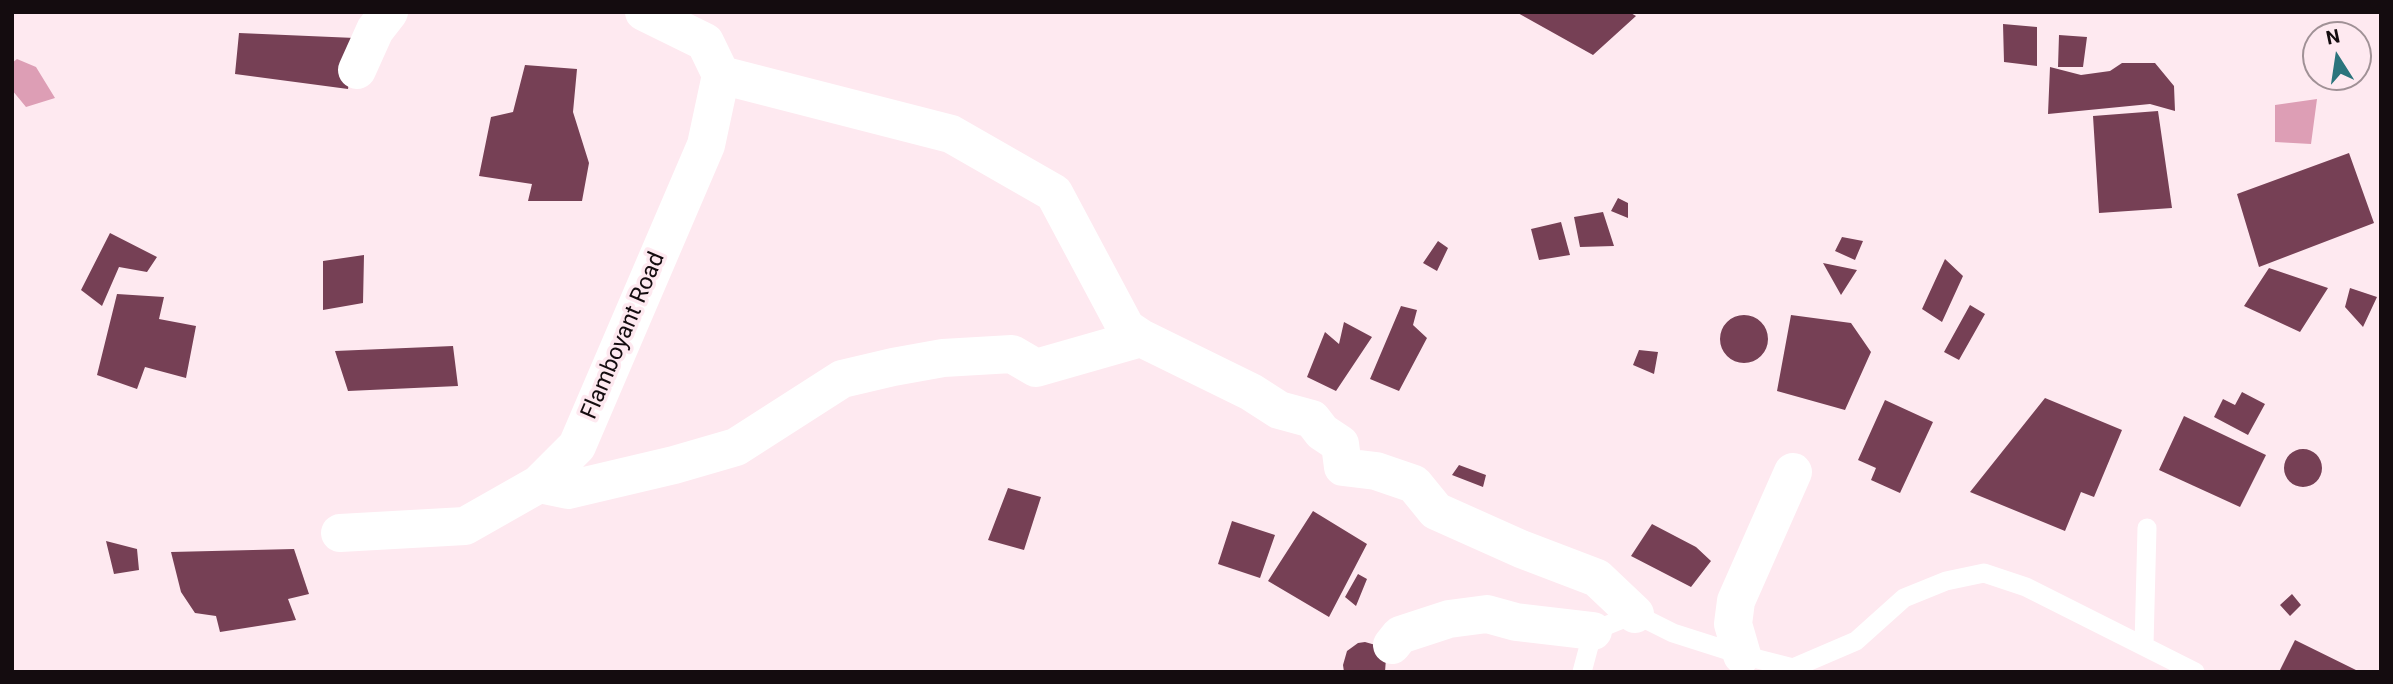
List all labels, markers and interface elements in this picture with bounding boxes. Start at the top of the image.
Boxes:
north arrow [2302,21,2372,91]
text: N [2324,24,2342,50]
street label: Flamboyant Road [576,248,672,424]

